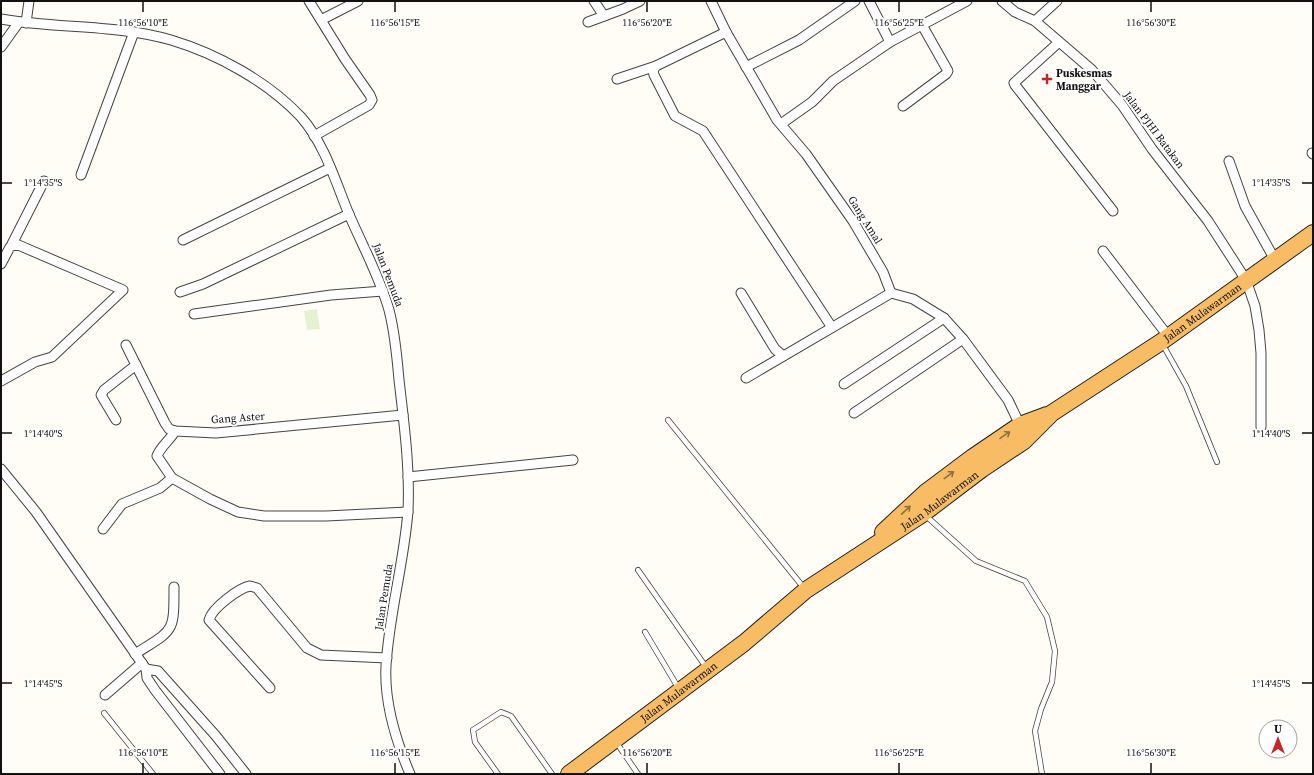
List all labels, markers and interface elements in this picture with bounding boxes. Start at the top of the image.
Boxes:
text: 116°56'10"E [118,16,168,29]
text: 116°56'15"E [370,16,420,29]
text: 116°56'20"E [622,16,672,29]
text: 116°56'25"E [874,16,924,29]
text: 116°56'30"E [1126,16,1176,29]
place label: Puskesmas Manggar [1056,66,1112,94]
marker: Puskesmas Manggar [1041,73,1053,85]
street label: Jalan PJHI Batakan [1119,88,1188,172]
text: 1°14'35"S [24,176,62,189]
text: 1°14'35"S [1252,176,1290,189]
street label: Gang Amal [844,193,886,247]
street label: Jalan Pemuda [369,240,407,309]
street label: Jalan Mulawarman [1160,279,1245,346]
street label: Gang Aster [211,409,266,427]
text: 1°14'40"S [24,427,62,440]
text: 1°14'40"S [1252,427,1290,440]
one-way arrow [999,431,1010,439]
street label: Jalan Mulawarman [897,467,982,534]
one-way arrow [943,471,954,479]
one-way arrow [901,506,911,515]
street label: Jalan Pemuda [371,562,397,632]
street label: Jalan Mulawarman [636,658,721,726]
text: 1°14'45"S [24,677,62,690]
text: 1°14'45"S [1252,677,1290,690]
north arrow [1258,719,1298,759]
text: U [1274,722,1282,737]
text: 116°56'10"E [118,746,168,759]
text: 116°56'15"E [370,746,420,759]
text: 116°56'20"E [622,746,672,759]
text: 116°56'25"E [874,746,924,759]
text: 116°56'30"E [1126,746,1176,759]

